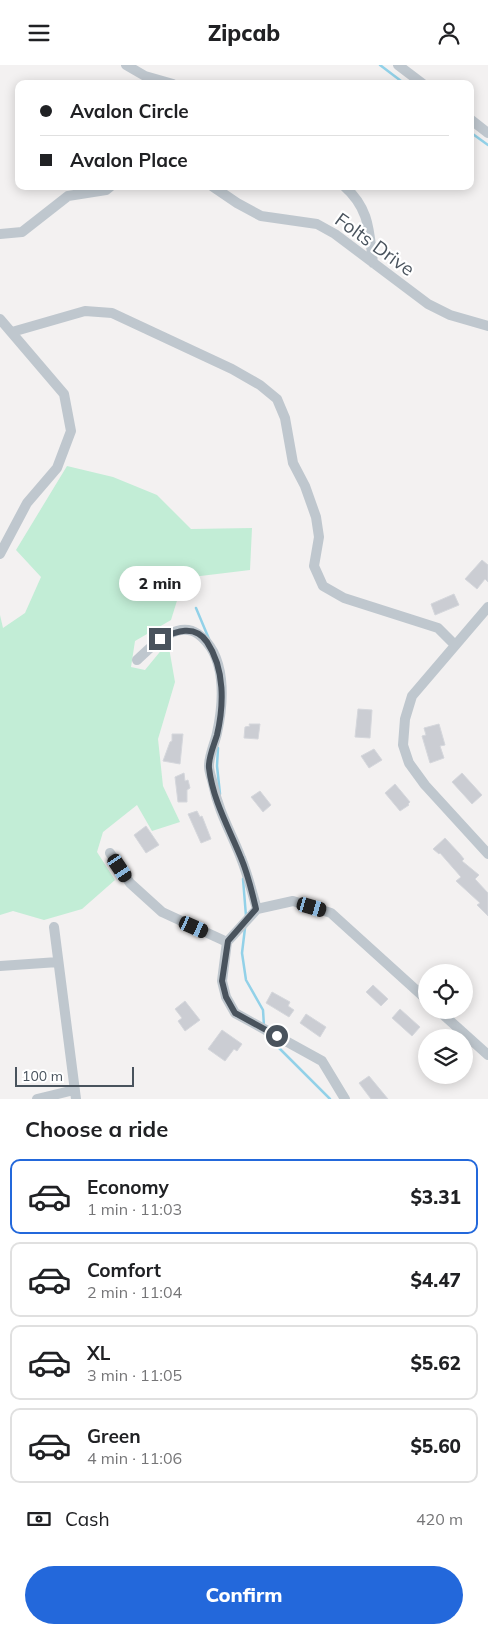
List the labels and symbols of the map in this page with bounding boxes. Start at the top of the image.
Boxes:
street label: Folts Drive [330,207,420,281]
callout: 2 min [119,567,201,601]
route end [149,628,171,650]
car [105,851,134,885]
car [295,896,328,918]
car [177,914,210,940]
route start [266,1025,288,1047]
scale bar [15,1064,134,1087]

